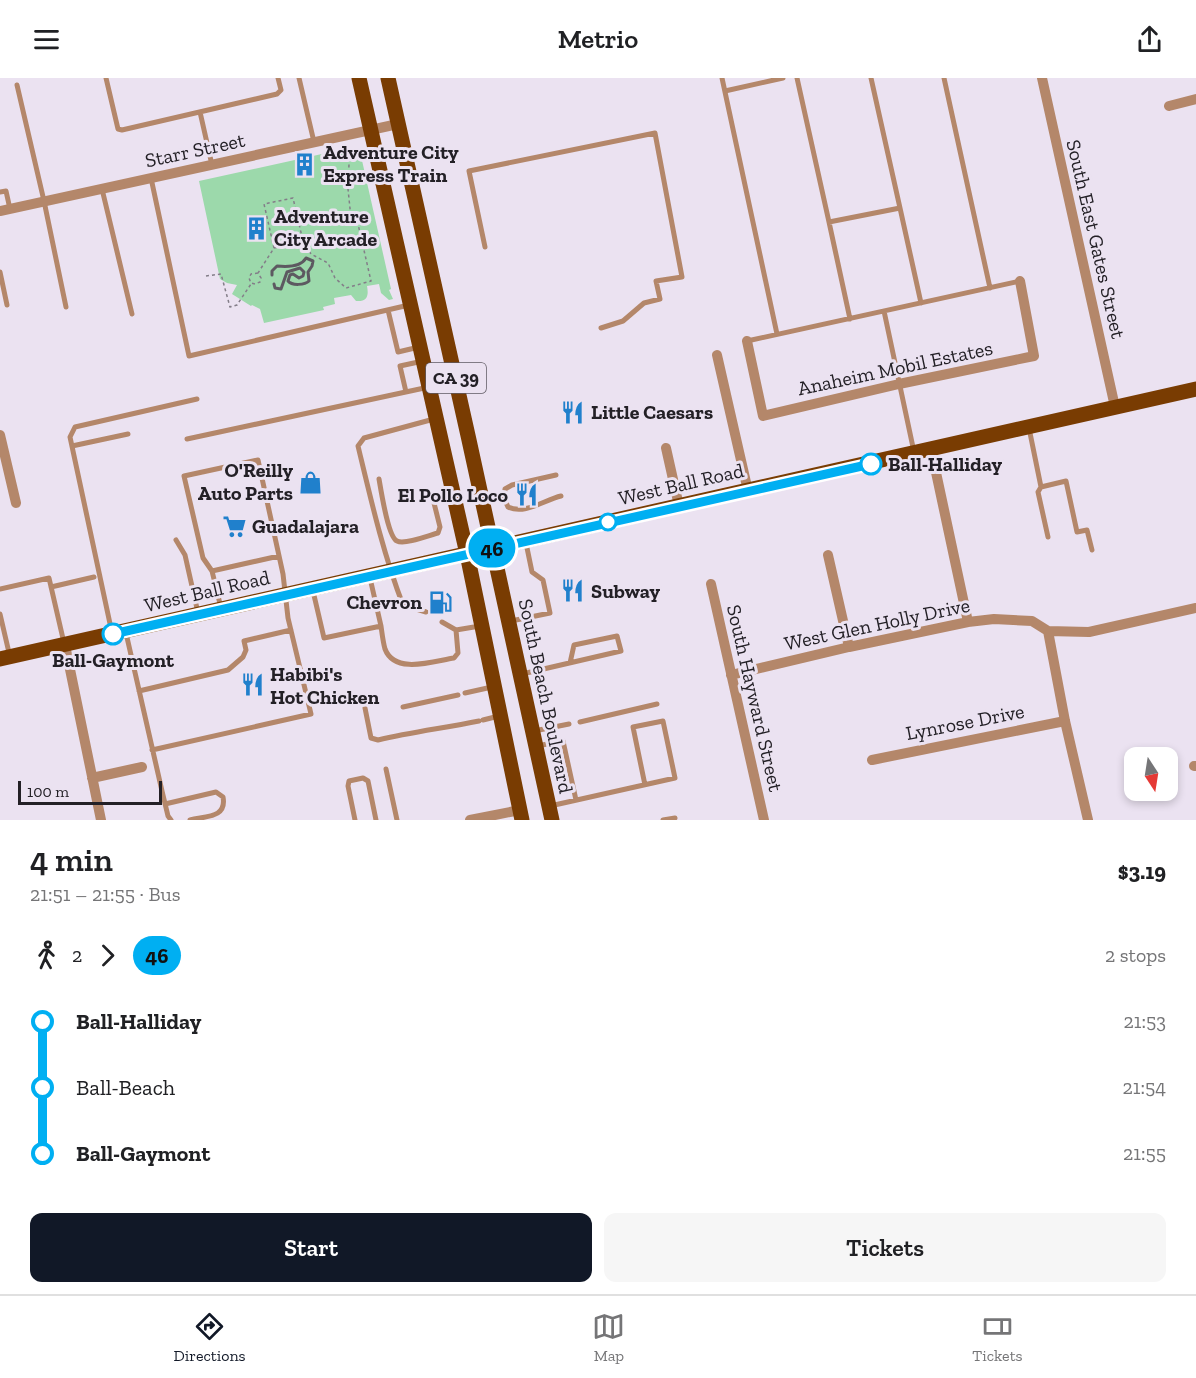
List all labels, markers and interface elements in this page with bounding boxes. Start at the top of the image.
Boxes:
icon: menu [30,23,63,56]
text: Metrio [558,23,638,55]
icon: share [1133,23,1166,56]
street label: Starr Street [143,128,248,172]
street label: South East Gates Street [1061,137,1131,341]
place label: Adventure City Express Train [323,140,459,187]
building icon: Adventure City Express Train [292,151,318,177]
place label: Adventure City Arcade [274,204,377,251]
building icon: Adventure City Arcade [243,215,269,241]
street label: Anaheim Mobil Estates [795,336,995,400]
road number: CA 39 [426,363,486,393]
restaurant icon: Little Caesars [560,399,586,425]
place label: Little Caesars [591,400,713,424]
place label: Ball-Halliday [888,452,1002,476]
marker: Ball-Halliday [860,453,882,475]
place label: O'Reilly Auto Parts [198,458,293,505]
street label: West Ball Road [616,458,746,510]
shop icon: O'Reilly Auto Parts [298,469,324,495]
restaurant icon: El Pollo Loco [513,482,539,508]
place label: El Pollo Loco [398,483,509,507]
supermarket icon: Guadalajara [221,513,247,539]
unlabelled marker [599,513,617,531]
place label: Guadalajara [252,514,359,538]
line badge: 46 [465,528,519,568]
text: 46 [480,536,504,561]
street label: West Ball Road [142,565,272,617]
restaurant icon: Subway [560,578,586,604]
place label: Subway [591,579,661,603]
fuel station icon: Chevron [427,589,453,615]
place label: Chevron [346,590,422,614]
street label: West Glen Holly Drive [782,593,972,655]
street label: South Beach Boulevard [514,597,578,795]
street label: South Hayward Street [722,602,788,794]
marker: Ball-Gaymont [102,623,124,645]
place label: Ball-Gaymont [52,648,175,672]
place label: Habibi's Hot Chicken [270,662,380,709]
restaurant icon: Habibi's Hot Chicken [239,672,265,698]
street label: Lynrose Drive [904,699,1026,745]
north arrow [1124,747,1178,801]
map controls [1124,747,1178,801]
scale bar [18,778,162,806]
text: 100 m [27,782,69,801]
text: 4 min [30,840,113,879]
text: $3.19 [1118,858,1166,885]
text: 21:51 – 21:55 · Bus [30,882,180,906]
icon: walk [30,939,63,972]
icon: forward [91,939,124,972]
text: 2 [72,943,82,967]
text: 46 [145,943,169,968]
text: 2 stops [1105,943,1166,967]
text: Ball-Halliday [76,1008,201,1035]
text: 21:53 [1124,1009,1166,1033]
text: Ball-Beach [76,1074,175,1101]
text: 21:54 [1123,1075,1166,1099]
text: Ball-Gaymont [76,1140,210,1167]
text: 21:55 [1123,1141,1166,1165]
button: Start [30,1213,592,1282]
button: Tickets [604,1213,1166,1282]
tab: Directions [173,1310,246,1365]
tab: Map [592,1310,625,1365]
tab: Tickets [972,1310,1023,1365]

